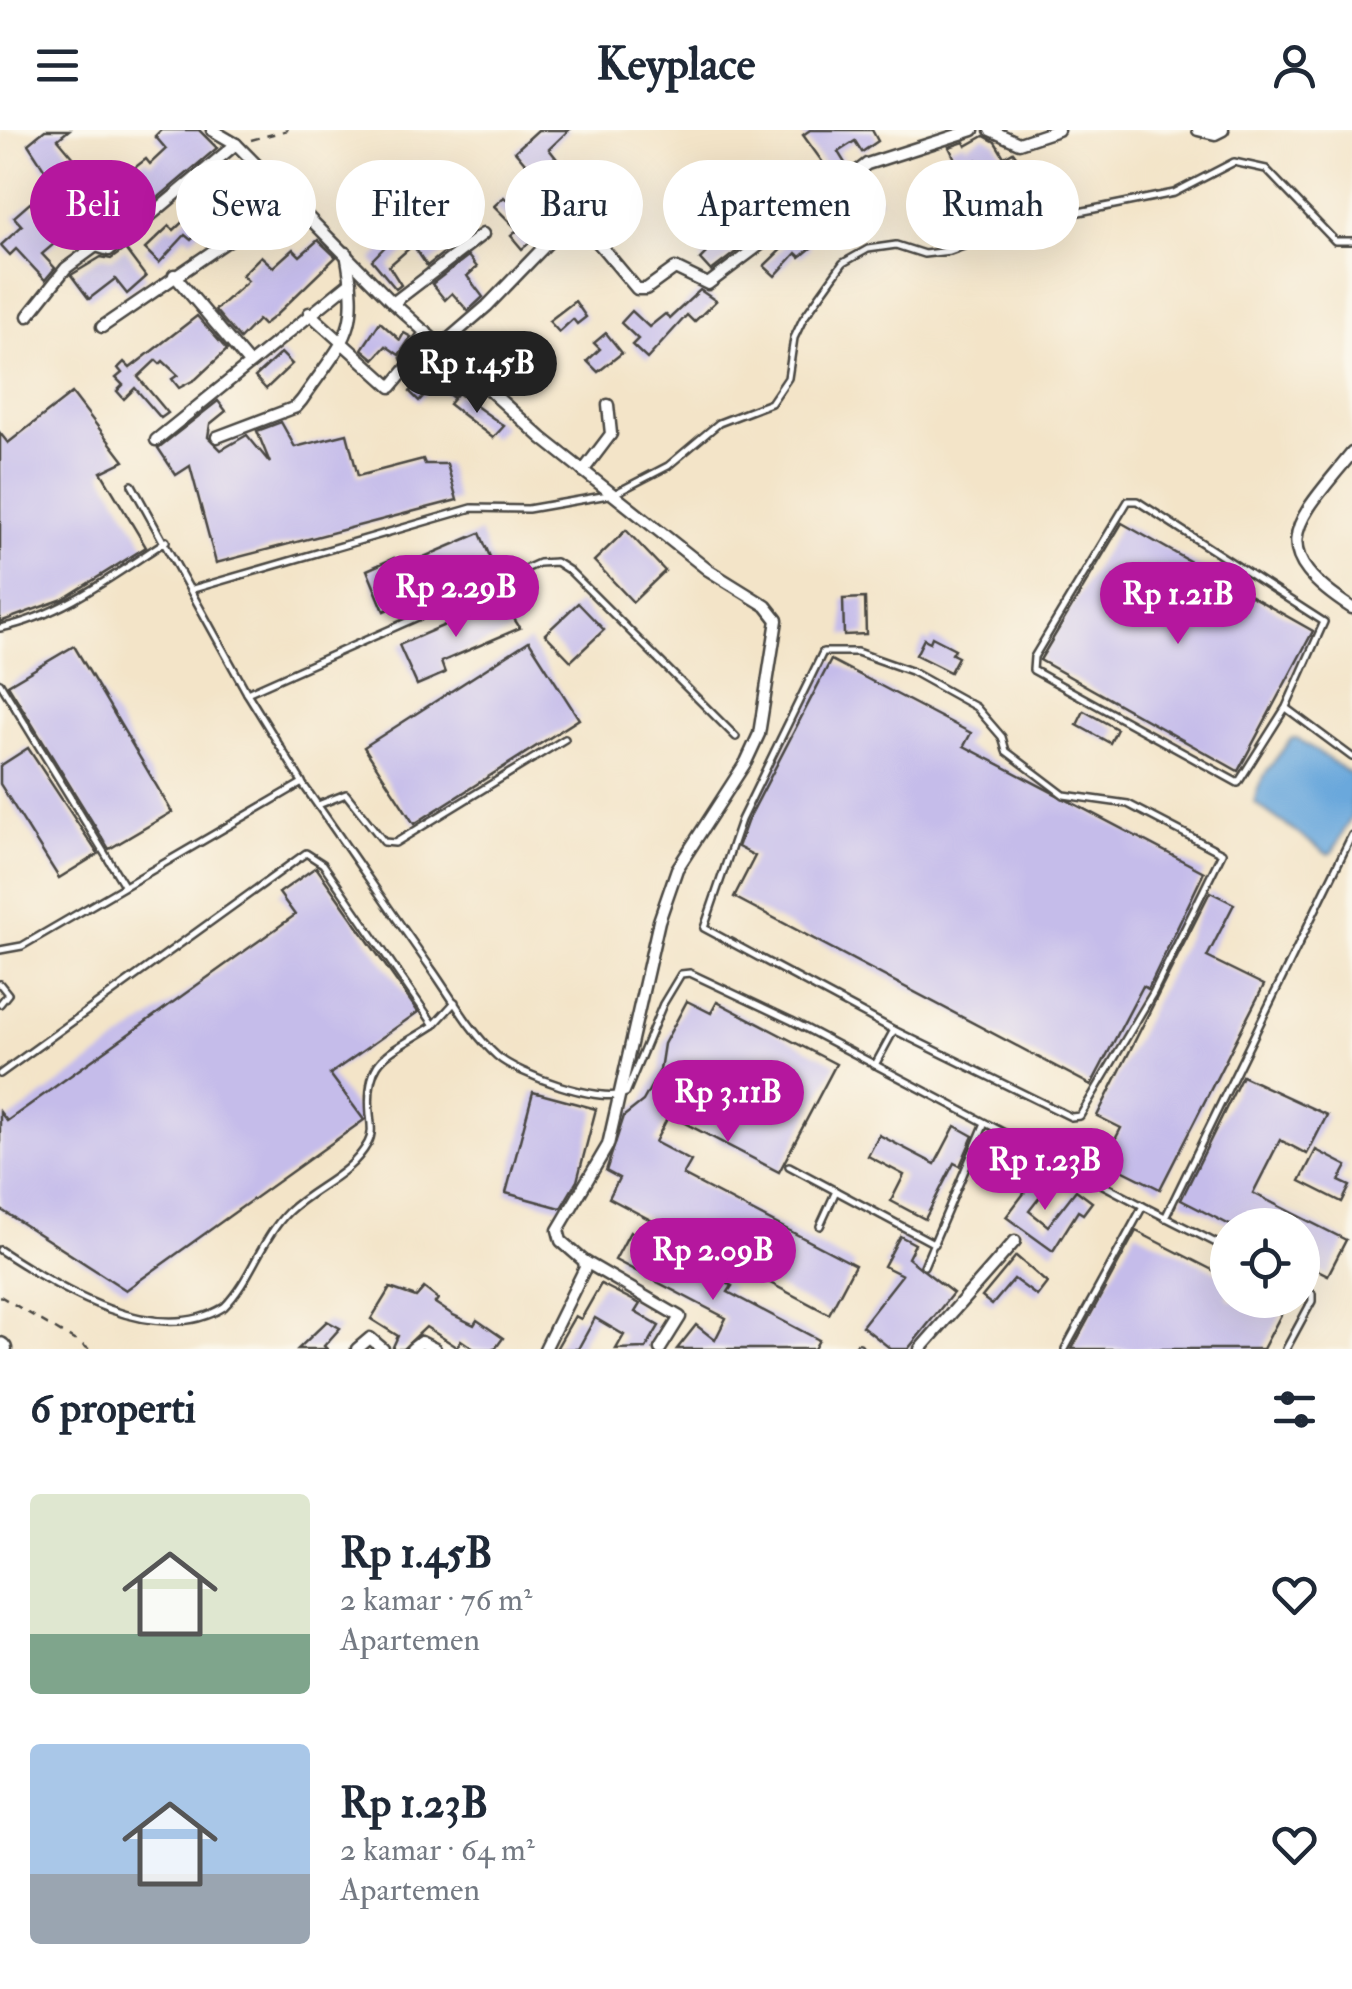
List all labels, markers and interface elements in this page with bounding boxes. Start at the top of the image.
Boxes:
text: Keyplace [597,37,755,93]
icon: menu [30,38,85,93]
icon: person [1267,38,1322,93]
chip: Beli [30,160,156,250]
chip: Sewa [176,160,316,250]
chip: Filter [336,160,485,250]
chip: Baru [505,160,643,250]
chip: Apartemen [663,160,886,250]
chip: Rumah [906,160,1079,250]
pin: Rp 1.45B [374,331,580,416]
text: Rp 1.45B [419,343,535,383]
pin: Rp 2.29B [353,555,559,640]
pin: Rp 1.21B [1075,562,1281,647]
text: Rp 2.29B [395,567,517,607]
text: Rp 1.21B [1122,574,1234,614]
pin: Rp 3.11B [625,1060,831,1145]
text: Rp 3.11B [674,1072,782,1112]
pin: Rp 1.23B [942,1128,1148,1213]
text: Rp 1.23B [989,1140,1101,1180]
map controls [1210,1208,1320,1318]
button: locate [1210,1208,1320,1318]
pin: Rp 2.09B [610,1218,816,1303]
text: Rp 2.09B [652,1230,774,1270]
icon: filters [1267,1382,1322,1437]
text: 6 properti [30,1383,196,1435]
text: Rp 1.45B [340,1528,493,1580]
icon: home [110,1534,230,1654]
icon: heart [1267,1567,1322,1622]
text: 2 kamar · 76 m² [340,1580,532,1620]
text: Apartemen [340,1620,480,1660]
text: Rp 1.23B [340,1778,488,1830]
icon: home [110,1784,230,1904]
icon: heart [1267,1817,1322,1872]
text: 2 kamar · 64 m² [340,1830,535,1870]
text: Apartemen [340,1870,480,1910]

